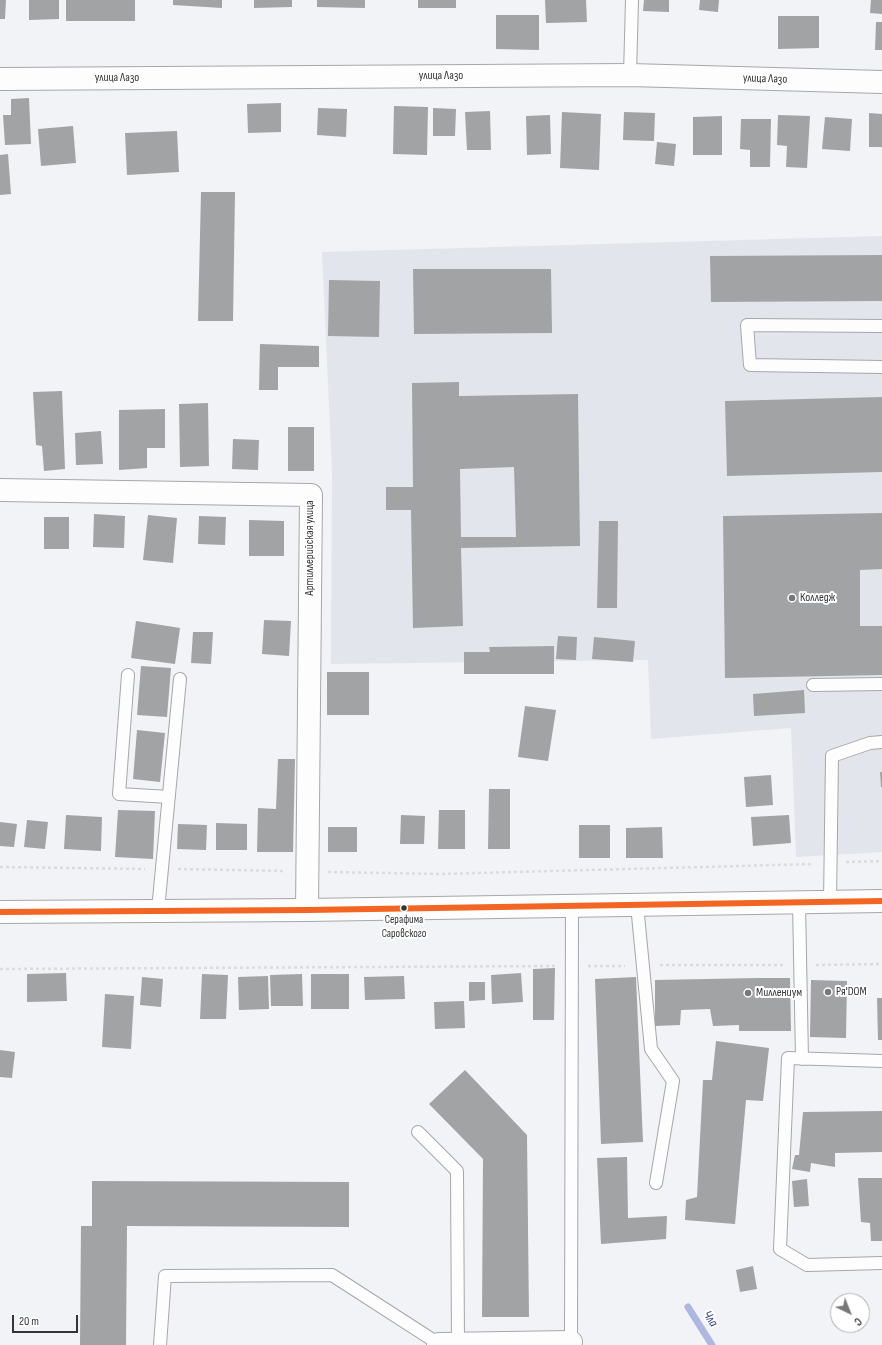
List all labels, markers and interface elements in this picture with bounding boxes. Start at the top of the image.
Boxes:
street label: улица Лазо [419,69,463,83]
street label: улица Лазо [95,71,139,85]
street label: улица Лазо [743,71,787,87]
street label: Артиллерийская улица [303,500,317,596]
place label: Колледж [800,591,835,605]
marker: Колледж [787,593,797,603]
marker: Серафима Саровского [399,903,409,913]
place label: Серафима Саровского [382,913,426,939]
place label: Ря'DOM [836,985,867,999]
place label: Миллениум [756,986,802,1000]
marker: Ря'DOM [823,987,833,997]
marker: Миллениум [743,988,753,998]
north arrow [830,1293,870,1333]
scale bar [14,1307,80,1333]
water label: Чла [699,1308,721,1330]
text: 20 m [19,1314,39,1329]
text: С [851,1315,864,1328]

